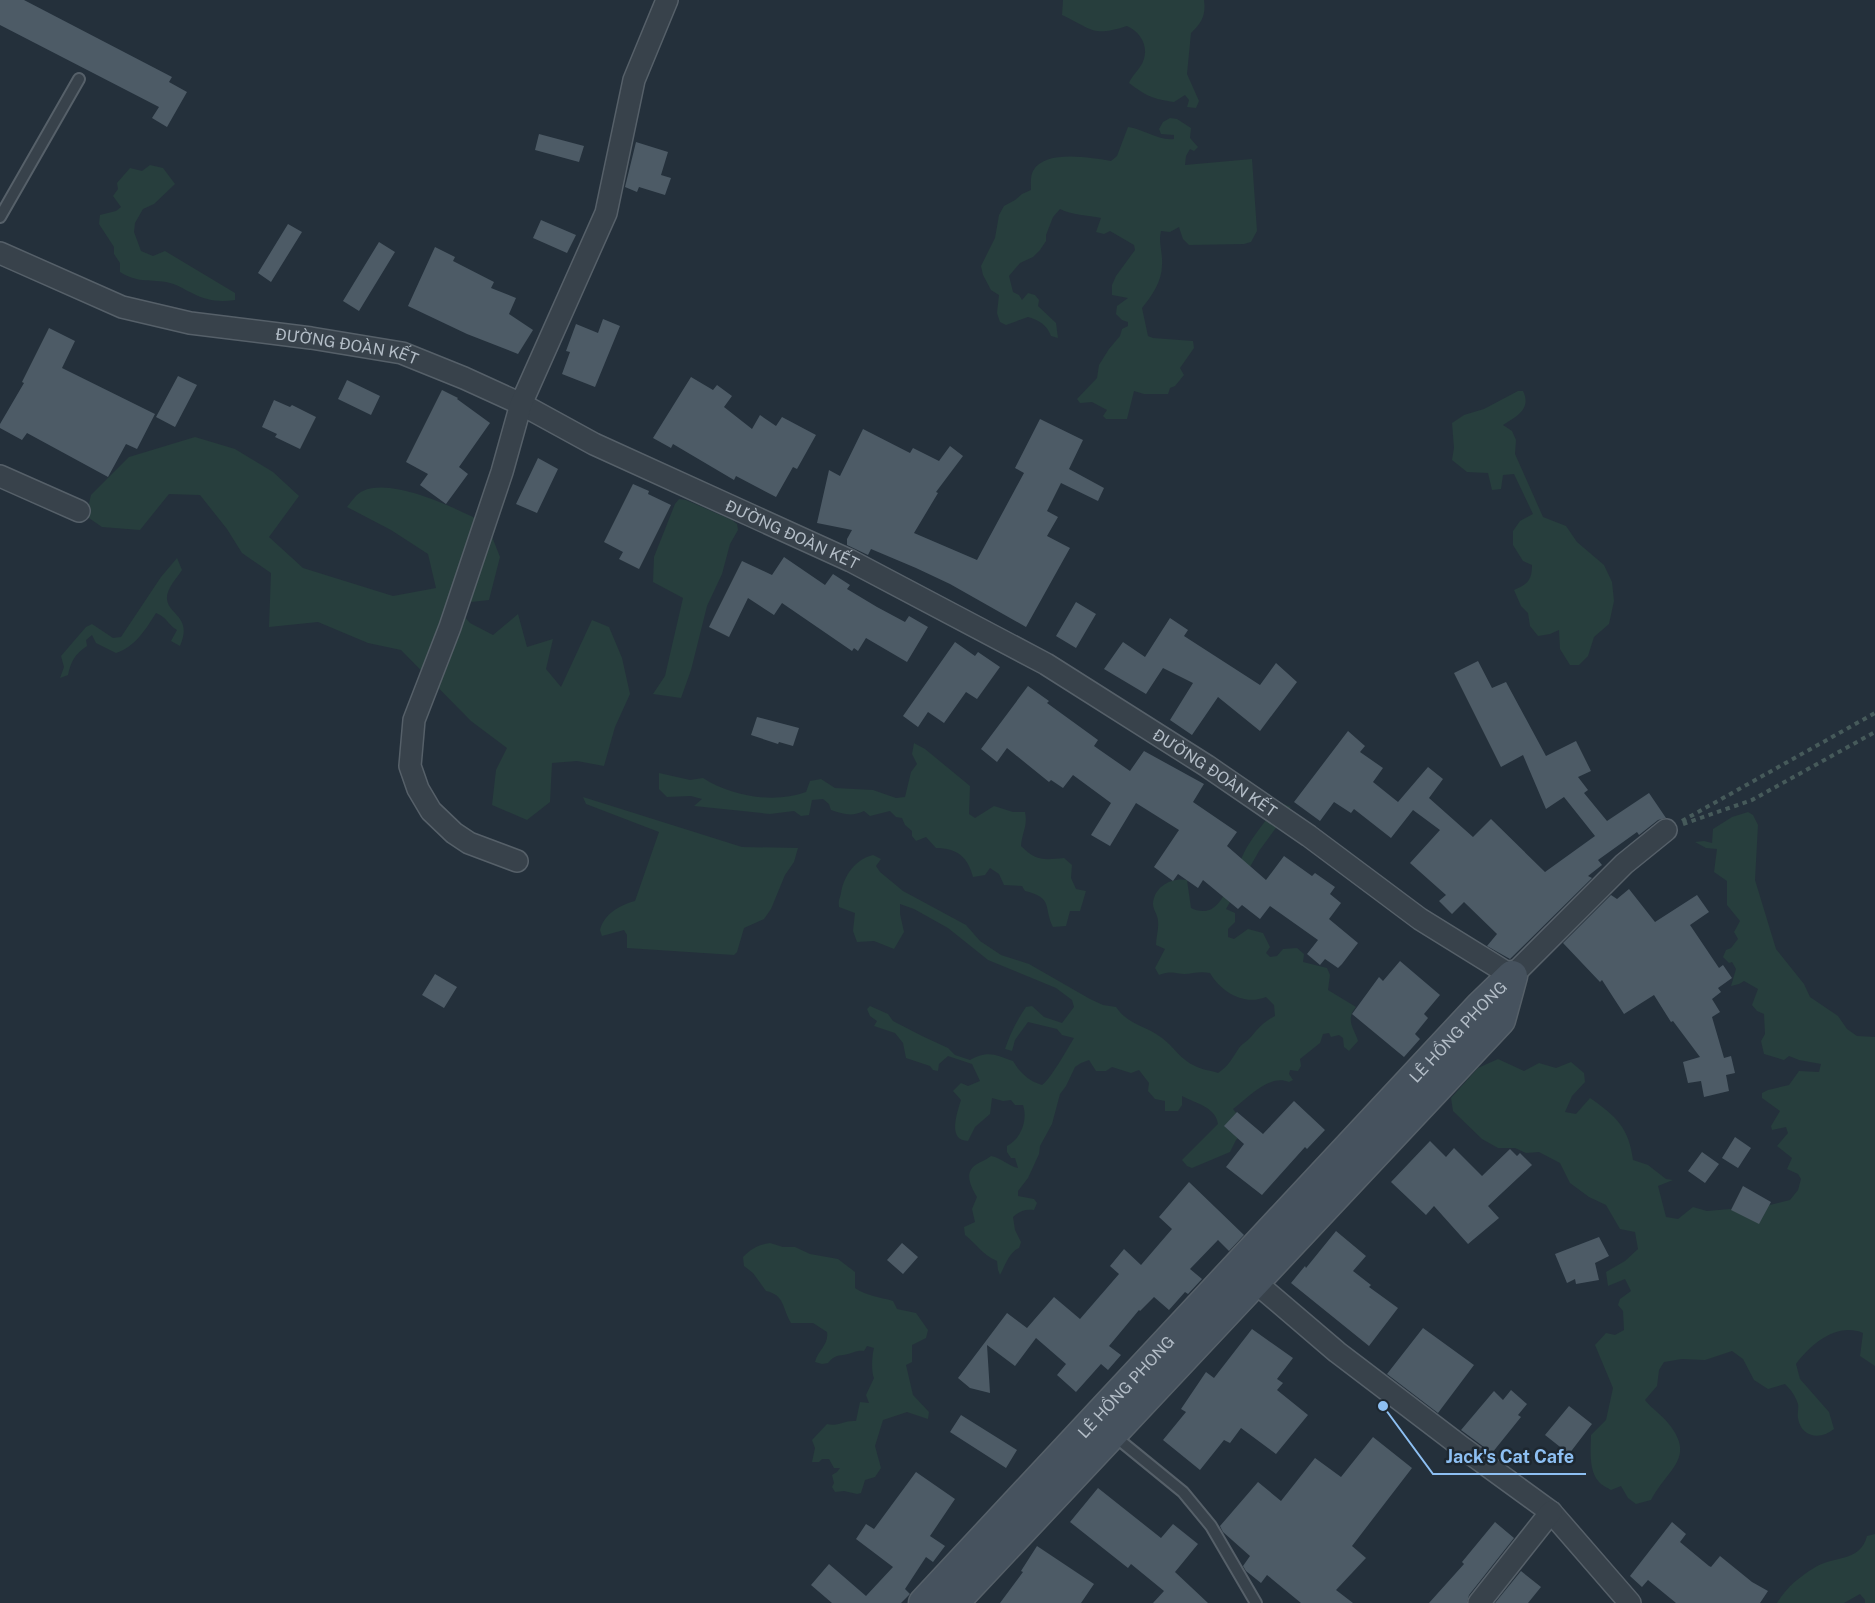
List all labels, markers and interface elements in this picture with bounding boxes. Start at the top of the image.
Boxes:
street label: ĐƯỜNG ĐOÀN KẾT [274,324,422,368]
street label: ĐƯỜNG ĐOÀN KẾT [722,496,863,573]
street label: ĐƯỜNG ĐOÀN KẾT [1149,725,1281,821]
street label: LÊ HỒNG PHONG [1405,977,1511,1086]
street label: LÊ HỒNG PHONG [1074,1332,1178,1442]
callout: Jack's Cat Cafe [1433,1438,1586,1474]
text: Jack's Cat Cafe [1446,1446,1574,1467]

